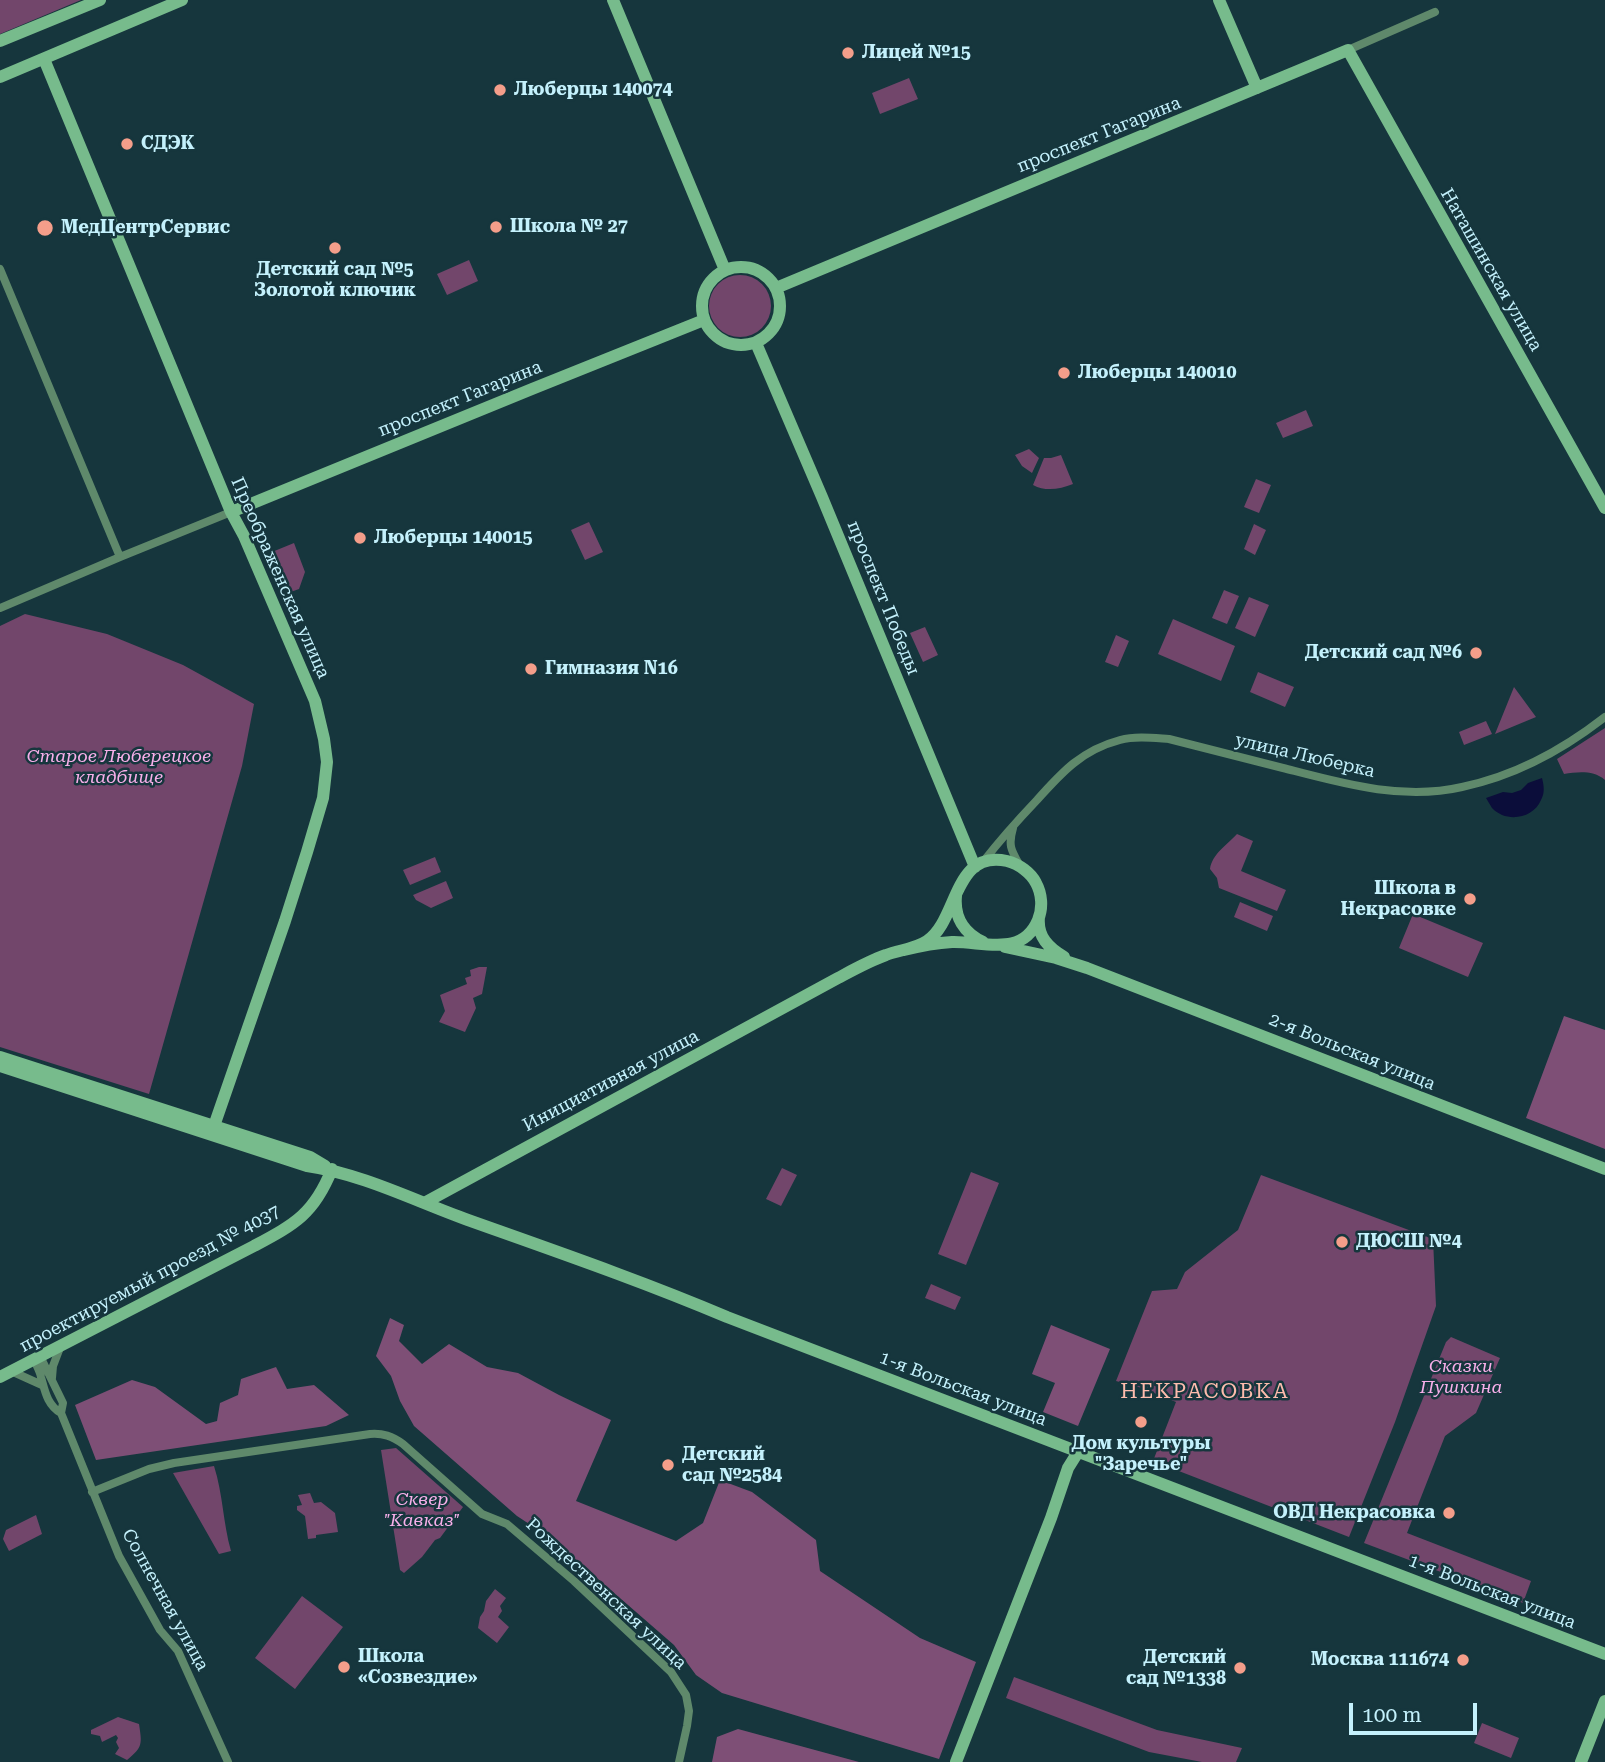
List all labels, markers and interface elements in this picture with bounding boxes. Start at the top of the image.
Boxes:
place label: Лицей №15 [862,42,971,64]
marker: Лицей №15 [840,45,856,61]
place label: Люберцы 140074 [514,79,673,101]
marker: Люберцы 140074 [492,82,508,98]
street label: проспект Гагарина [1014,92,1184,178]
place label: СДЭК [141,133,195,155]
marker: СДЭК [119,136,135,152]
street label: Наташинская улица [1436,185,1546,355]
place label: Школа № 27 [510,216,628,238]
place label: МедЦентрСервис [61,217,230,239]
marker: МедЦентрСервис [35,218,55,238]
marker: Школа № 27 [488,219,504,235]
marker: Детский сад №5 Золотой ключик [327,240,343,256]
place label: Детский сад №5 Золотой ключик [254,259,416,302]
street label: проспект Гагарина [375,356,545,442]
place label: Люберцы 140010 [1078,362,1237,384]
marker: Люберцы 140010 [1056,365,1072,381]
street label: Преображенская улица [226,474,334,682]
street label: проспект Победы [842,518,924,678]
place label: Люберцы 140015 [374,527,533,549]
marker: Люберцы 140015 [352,530,368,546]
place label: Детский сад №6 [1305,642,1462,664]
marker: Детский сад №6 [1468,645,1484,661]
place label: Гимназия N16 [545,658,678,680]
marker: Гимназия N16 [523,661,539,677]
street label: улица Люберка [1233,729,1377,783]
park label: Старое Люберецкое кладбище [27,746,211,788]
place label: Школа в Некрасовке [1341,878,1456,920]
marker: Школа в Некрасовке [1462,891,1478,907]
street label: 2-я Вольская улица [1266,1009,1438,1095]
street label: Инициативная улица [519,1025,703,1137]
street label: проектируемый проезд № 4037 [16,1201,284,1357]
place label: ДЮСШ №4 [1356,1231,1462,1253]
marker: ДЮСШ №4 [1334,1234,1350,1250]
street label: 1-я Вольская улица [876,1347,1050,1431]
park label: Сказки Пушкина [1420,1356,1502,1398]
district label: НЕКРАСОВКА [1122,1379,1288,1405]
marker: Дом культуры "Заречье" [1133,1414,1149,1430]
place label: Дом культуры "Заречье" [1072,1433,1210,1476]
place label: Детский сад №2584 [682,1444,782,1486]
marker: Детский сад №2584 [660,1457,676,1473]
park label: Сквер "Кавказ" [384,1489,460,1532]
place label: ОВД Некрасовка [1273,1502,1435,1524]
marker: ОВД Некрасовка [1441,1505,1457,1521]
street label: Рождественская улица [521,1514,691,1674]
street label: Солнечная улица [117,1525,213,1675]
street label: 1-я Вольская улица [1405,1550,1579,1634]
place label: Школа «Созвездие» [358,1646,478,1688]
place label: Детский сад №1338 [1126,1647,1226,1690]
place label: Москва 111674 [1311,1649,1449,1671]
marker: Москва 111674 [1455,1652,1471,1668]
marker: Школа «Созвездие» [336,1659,352,1675]
marker: Детский сад №1338 [1232,1660,1248,1676]
scale bar [1353,1688,1481,1732]
text: 100 m [1362,1703,1422,1727]

